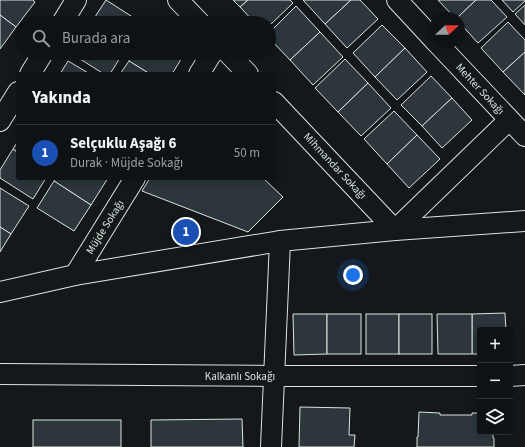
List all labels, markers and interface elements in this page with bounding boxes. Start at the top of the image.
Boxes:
north arrow [429,12,465,48]
search box [16,16,276,60]
icon: search [30,27,52,49]
text: Burada ara [62,28,130,49]
street label: Mehter Sokağı [452,60,508,118]
text: Yakında [32,86,91,110]
street label: Mihmandar Sokağı [300,129,370,203]
text: Selçuklu Aşağı 6 [70,133,176,154]
text: 1 [42,144,48,162]
text: 50 m [234,144,260,162]
text: Durak · Müjde Sokağı [70,154,183,172]
street label: Müjde Sokağı [82,197,128,257]
pin: 1 [173,217,199,247]
your location [343,265,363,285]
map controls [477,327,513,435]
button: + [477,327,513,363]
button: − [477,363,513,399]
street label: Kalkanlı Sokağı [205,369,275,384]
button: layers [477,399,513,435]

